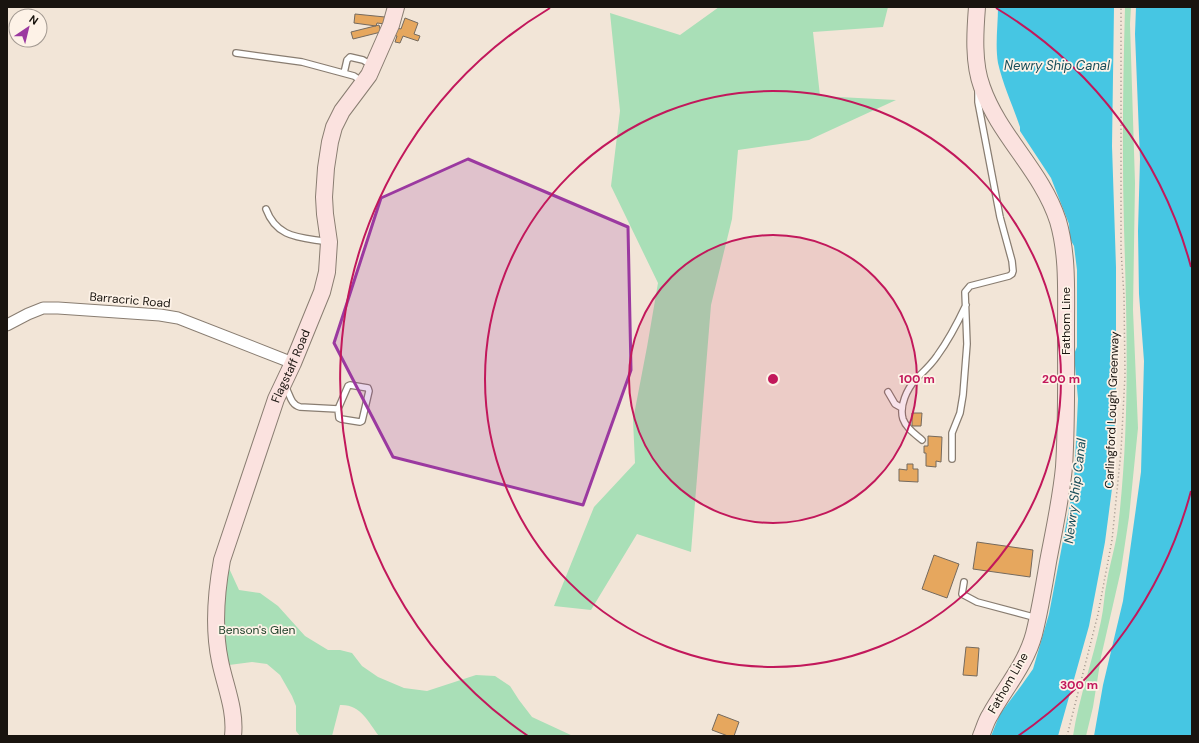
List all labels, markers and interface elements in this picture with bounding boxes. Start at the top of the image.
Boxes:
north arrow [8,8,48,48]
text: N [26,12,41,28]
water label: Newry Ship Canal [1004,57,1111,74]
street label: Fathom Line [1058,287,1074,355]
street label: Barracric Road [89,288,171,312]
street label: Flagstaff Road [267,327,314,405]
street label: Carlingford Lough Greenway [1101,331,1123,489]
text: 100 m [899,371,935,387]
text: 200 m [1042,371,1080,387]
centre of rings [766,372,780,386]
water label: Newry Ship Canal [1060,436,1090,545]
park label: Benson's Glen [219,622,296,638]
street label: Fathom Line [984,649,1032,716]
text: 300 m [1060,677,1098,693]

